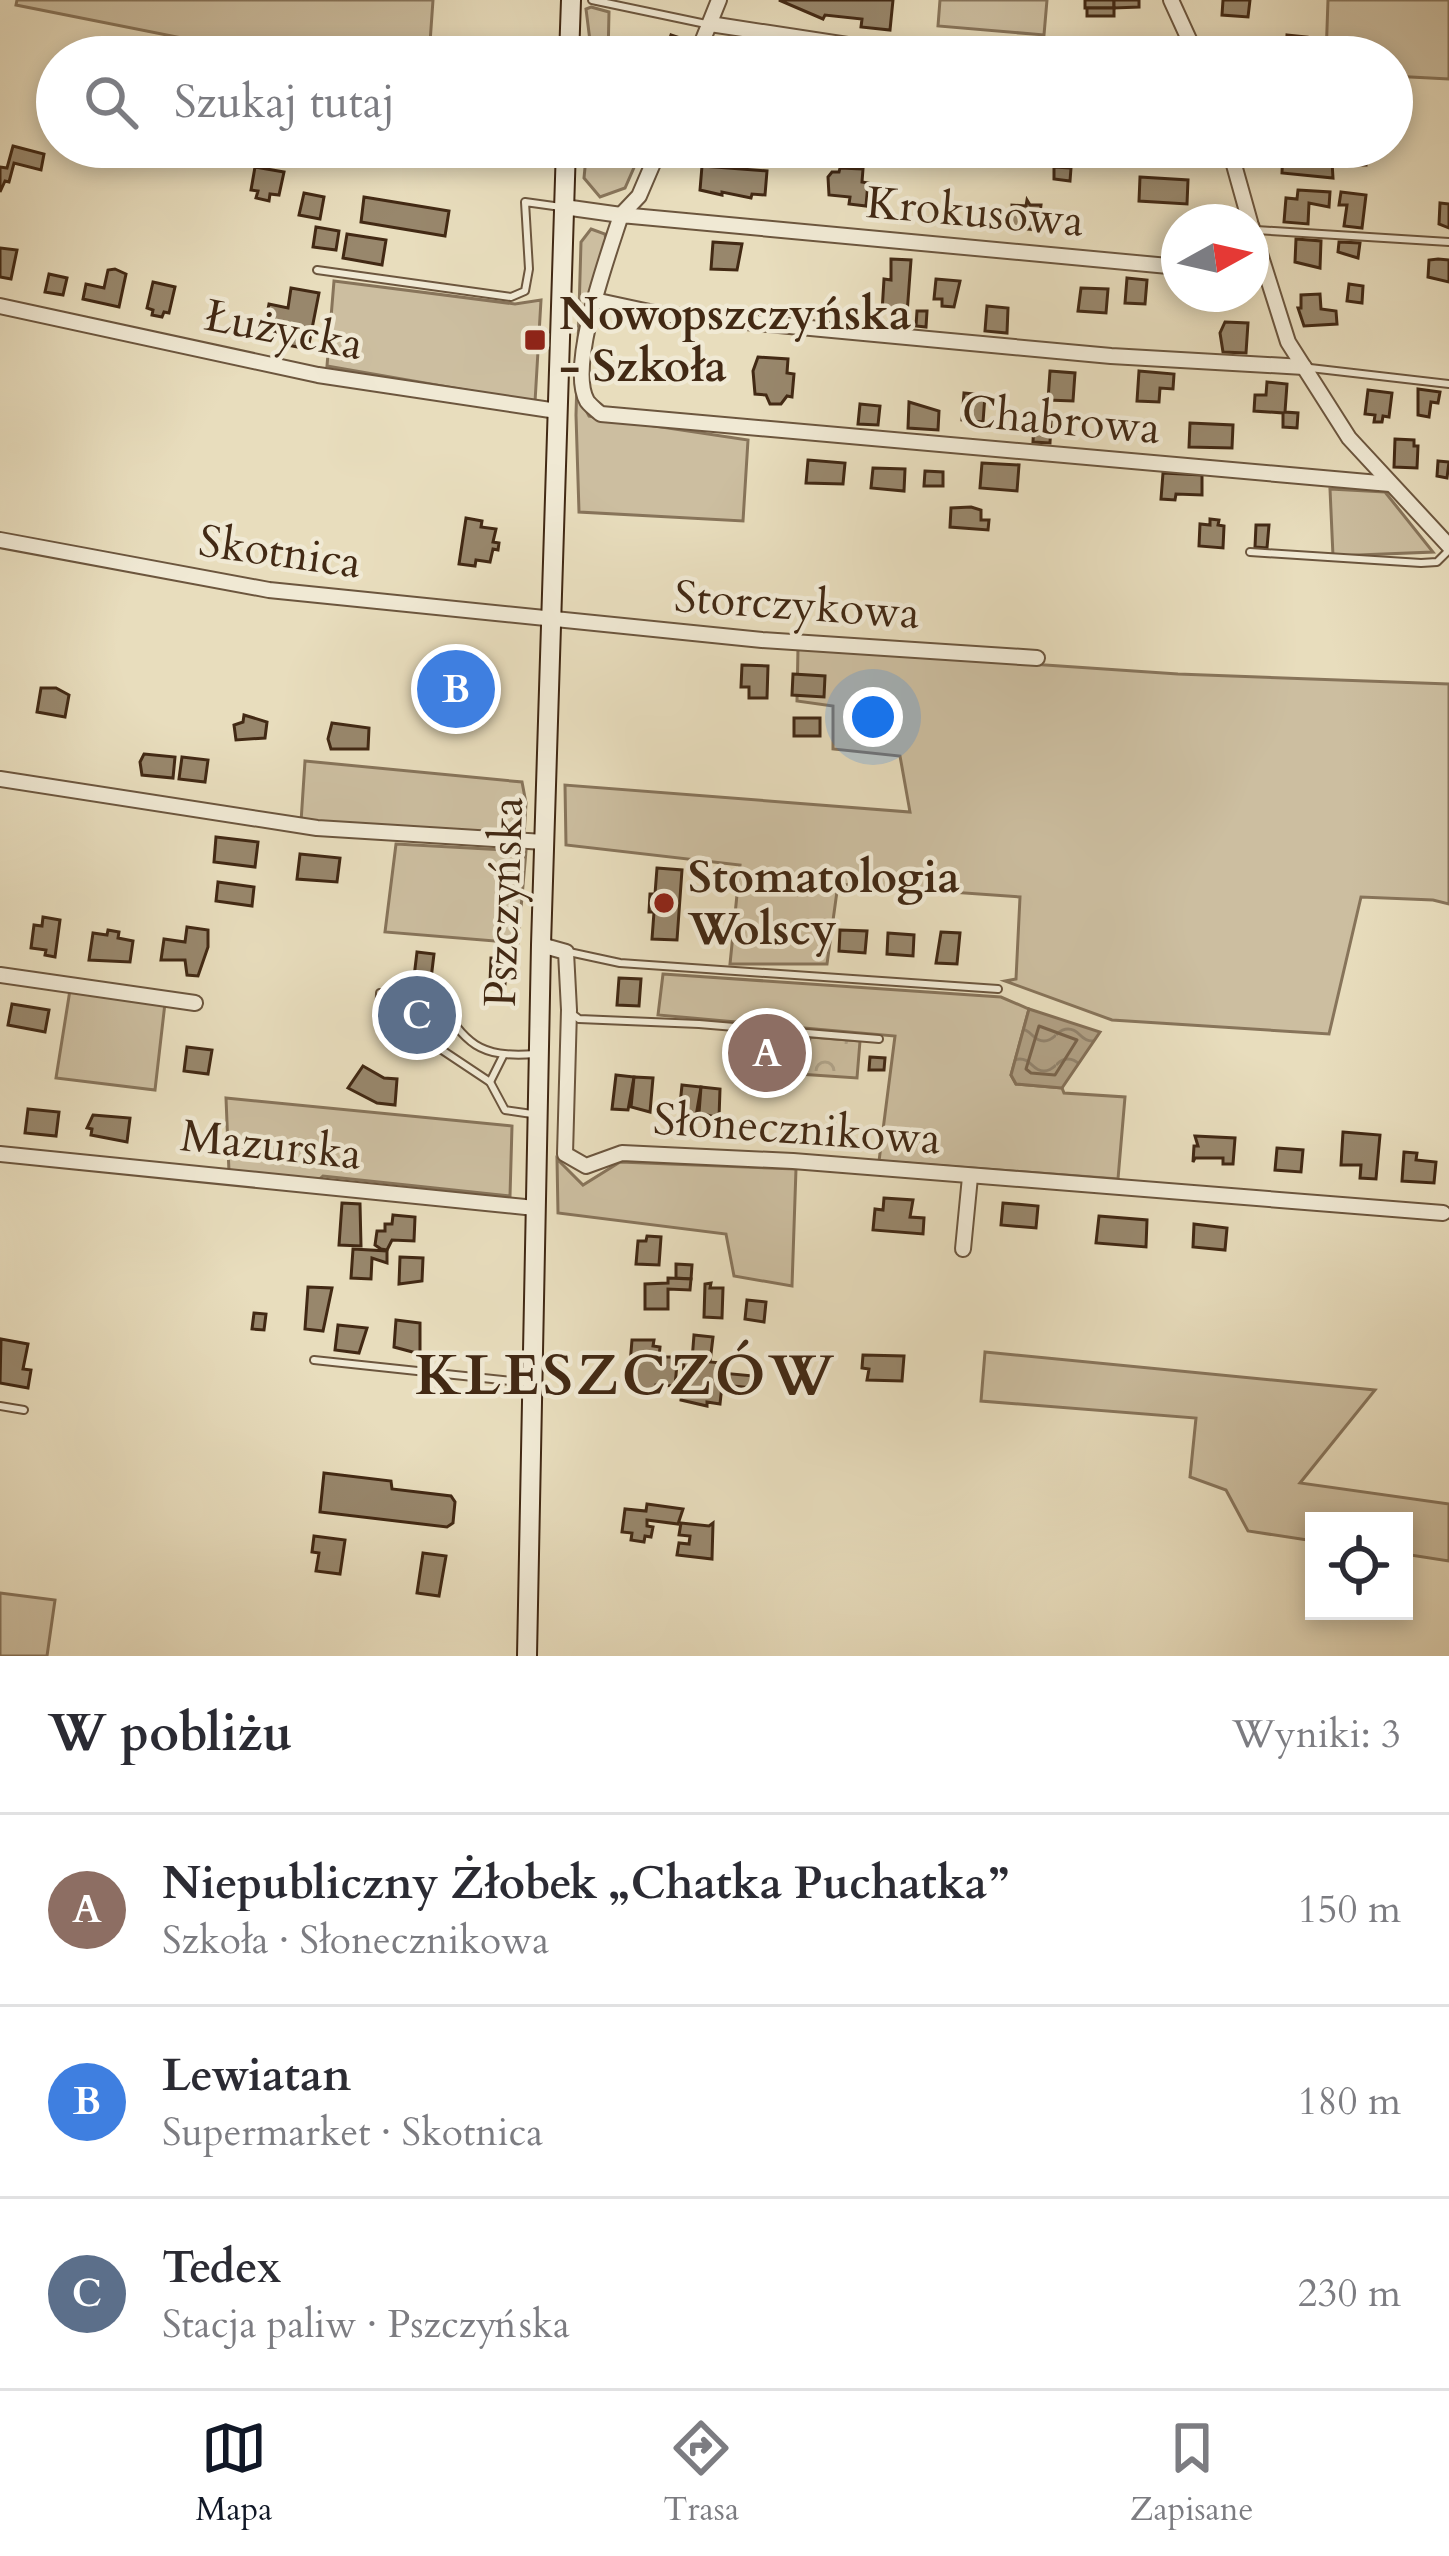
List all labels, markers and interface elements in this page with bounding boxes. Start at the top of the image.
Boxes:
search box [36,36,1413,168]
icon: search [78,69,144,135]
text: Szukaj tutaj [174,72,395,133]
street label: Krokusowa [864,172,1086,252]
north arrow [1161,204,1269,312]
place label: Nowopszczyńska - Szkoła [559,284,911,397]
street label: Łużycka [200,285,368,375]
marker: Nowopszczyńska - Szkoła [522,327,548,353]
street label: Chabrowa [959,381,1163,459]
street label: Skotnica [195,510,365,594]
street label: Storczykowa [672,566,922,644]
pin: B [417,644,495,734]
your location [843,687,903,747]
street label: Pszczyńska [470,796,538,1008]
place label: Stomatologia Wolscy [687,847,960,960]
marker: Stomatologia Wolscy [651,890,677,916]
pin: C [378,970,456,1060]
pin: A [728,1008,806,1098]
street label: Słonecznikowa [651,1089,943,1169]
street label: Mazurska [177,1105,365,1185]
district label: KLESZCZÓW [415,1338,837,1415]
map controls [1305,1512,1413,1620]
button: locate [1305,1512,1413,1620]
text: W pobliżu [48,1699,292,1769]
text: Wyniki: 3 [1232,1708,1401,1761]
text: Niepubliczny Żłobek „Chatka Puchatka” [162,1853,1009,1914]
text: A [72,1883,102,1936]
text: 150 m [1298,1883,1401,1936]
text: Szkoła · Słonecznikowa [162,1914,549,1967]
text: Lewiatan [162,2045,351,2106]
text: B [73,2075,101,2128]
text: 180 m [1298,2075,1401,2128]
text: Supermarket · Skotnica [162,2106,543,2159]
text: Tedex [162,2237,281,2298]
text: C [72,2267,102,2320]
text: 230 m [1298,2267,1401,2320]
text: Stacja paliw · Pszczyńska [162,2298,570,2351]
tab: Mapa [195,2415,273,2532]
tab: Trasa [663,2415,739,2532]
tab: Zapisane [1130,2415,1254,2532]

